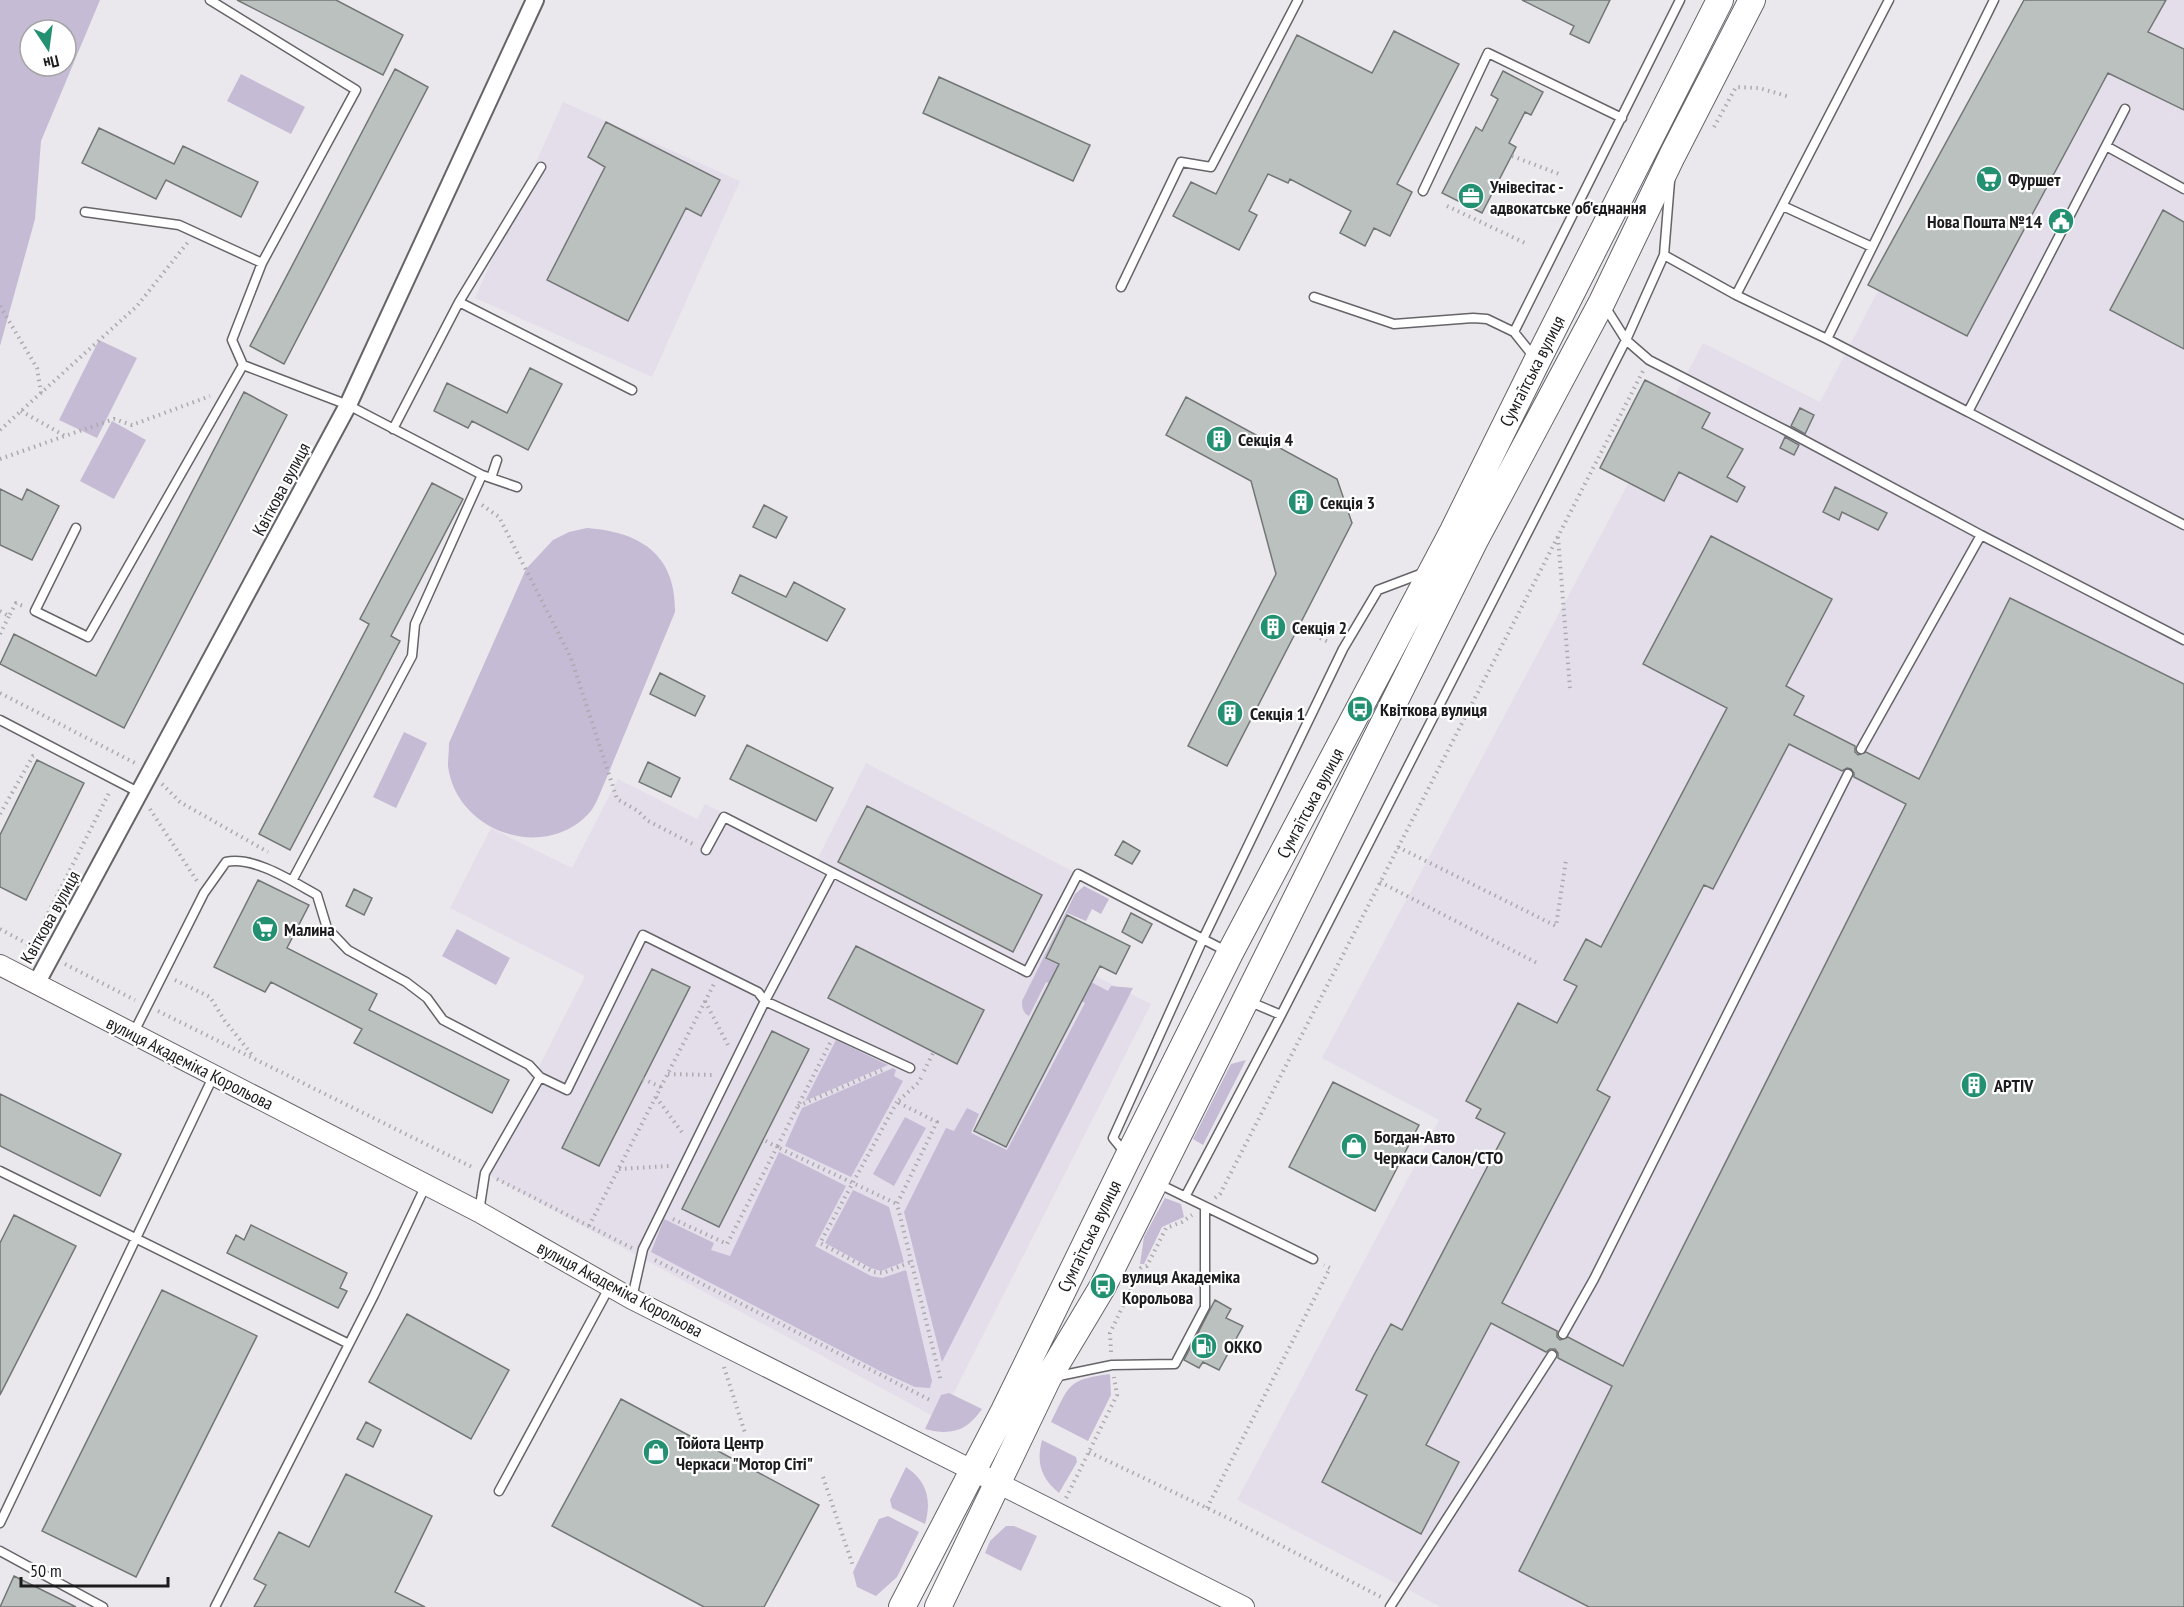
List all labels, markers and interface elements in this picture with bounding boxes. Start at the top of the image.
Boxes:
north arrow [18,18,78,78]
text: Пн [42,51,61,74]
supermarket icon: Фуршет [1974,164,2004,194]
place label: Фуршет [2008,168,2061,191]
place label: Унівесітас - адвокатське об'єднання [1489,175,1646,219]
office icon: Унівесітас - адвокатське об'єднання [1456,181,1486,211]
public building icon: Нова Пошта №14 [2046,206,2076,236]
place label: Нова Пошта №14 [1927,210,2042,233]
street label: Сумгаїтська вулиця [1494,312,1570,430]
building icon: Секція 4 [1204,424,1234,454]
place label: Секція 4 [1238,428,1293,451]
street label: Квіткова вулиця [247,438,315,540]
building icon: Секція 3 [1286,487,1316,517]
place label: Секція 3 [1320,491,1375,514]
building icon: Секція 2 [1258,612,1288,642]
place label: Секція 2 [1292,616,1347,639]
bus stop icon: Квіткова вулиця [1345,694,1375,724]
building icon: Секція 1 [1215,698,1245,728]
place label: Квіткова вулиця [1380,698,1487,721]
place label: Секція 1 [1250,702,1305,725]
street label: Сумгаїтська вулиця [1271,744,1349,862]
street label: Квіткова вулиця [15,867,85,967]
supermarket icon: Малина [250,914,280,944]
place label: Малина [284,918,335,941]
street label: вулиця Академіка Корольова [103,1011,277,1115]
building icon: APTIV [1959,1070,1989,1100]
place label: APTIV [1993,1074,2034,1097]
place label: Богдан-Авто Черкаси Салон/СТО [1374,1125,1503,1169]
shop icon: Богдан-Авто Черкаси Салон/СТО [1339,1131,1369,1161]
street label: Сумгаїтська вулиця [1052,1176,1126,1296]
street label: вулиця Академіка Корольова [533,1236,707,1342]
place label: вулиця Академіка Корольова [1122,1265,1240,1309]
bus stop icon: вулиця Академіка Корольова [1088,1271,1118,1301]
fuel station icon: ОККО [1189,1331,1219,1361]
place label: ОККО [1224,1335,1262,1358]
place label: Тойота Центр Черкаси "Мотор Сіті" [676,1431,813,1475]
shop icon: Тойота Центр Черкаси "Мотор Сіті" [641,1437,671,1467]
scale bar [21,1550,168,1588]
text: 50 m [30,1559,62,1582]

